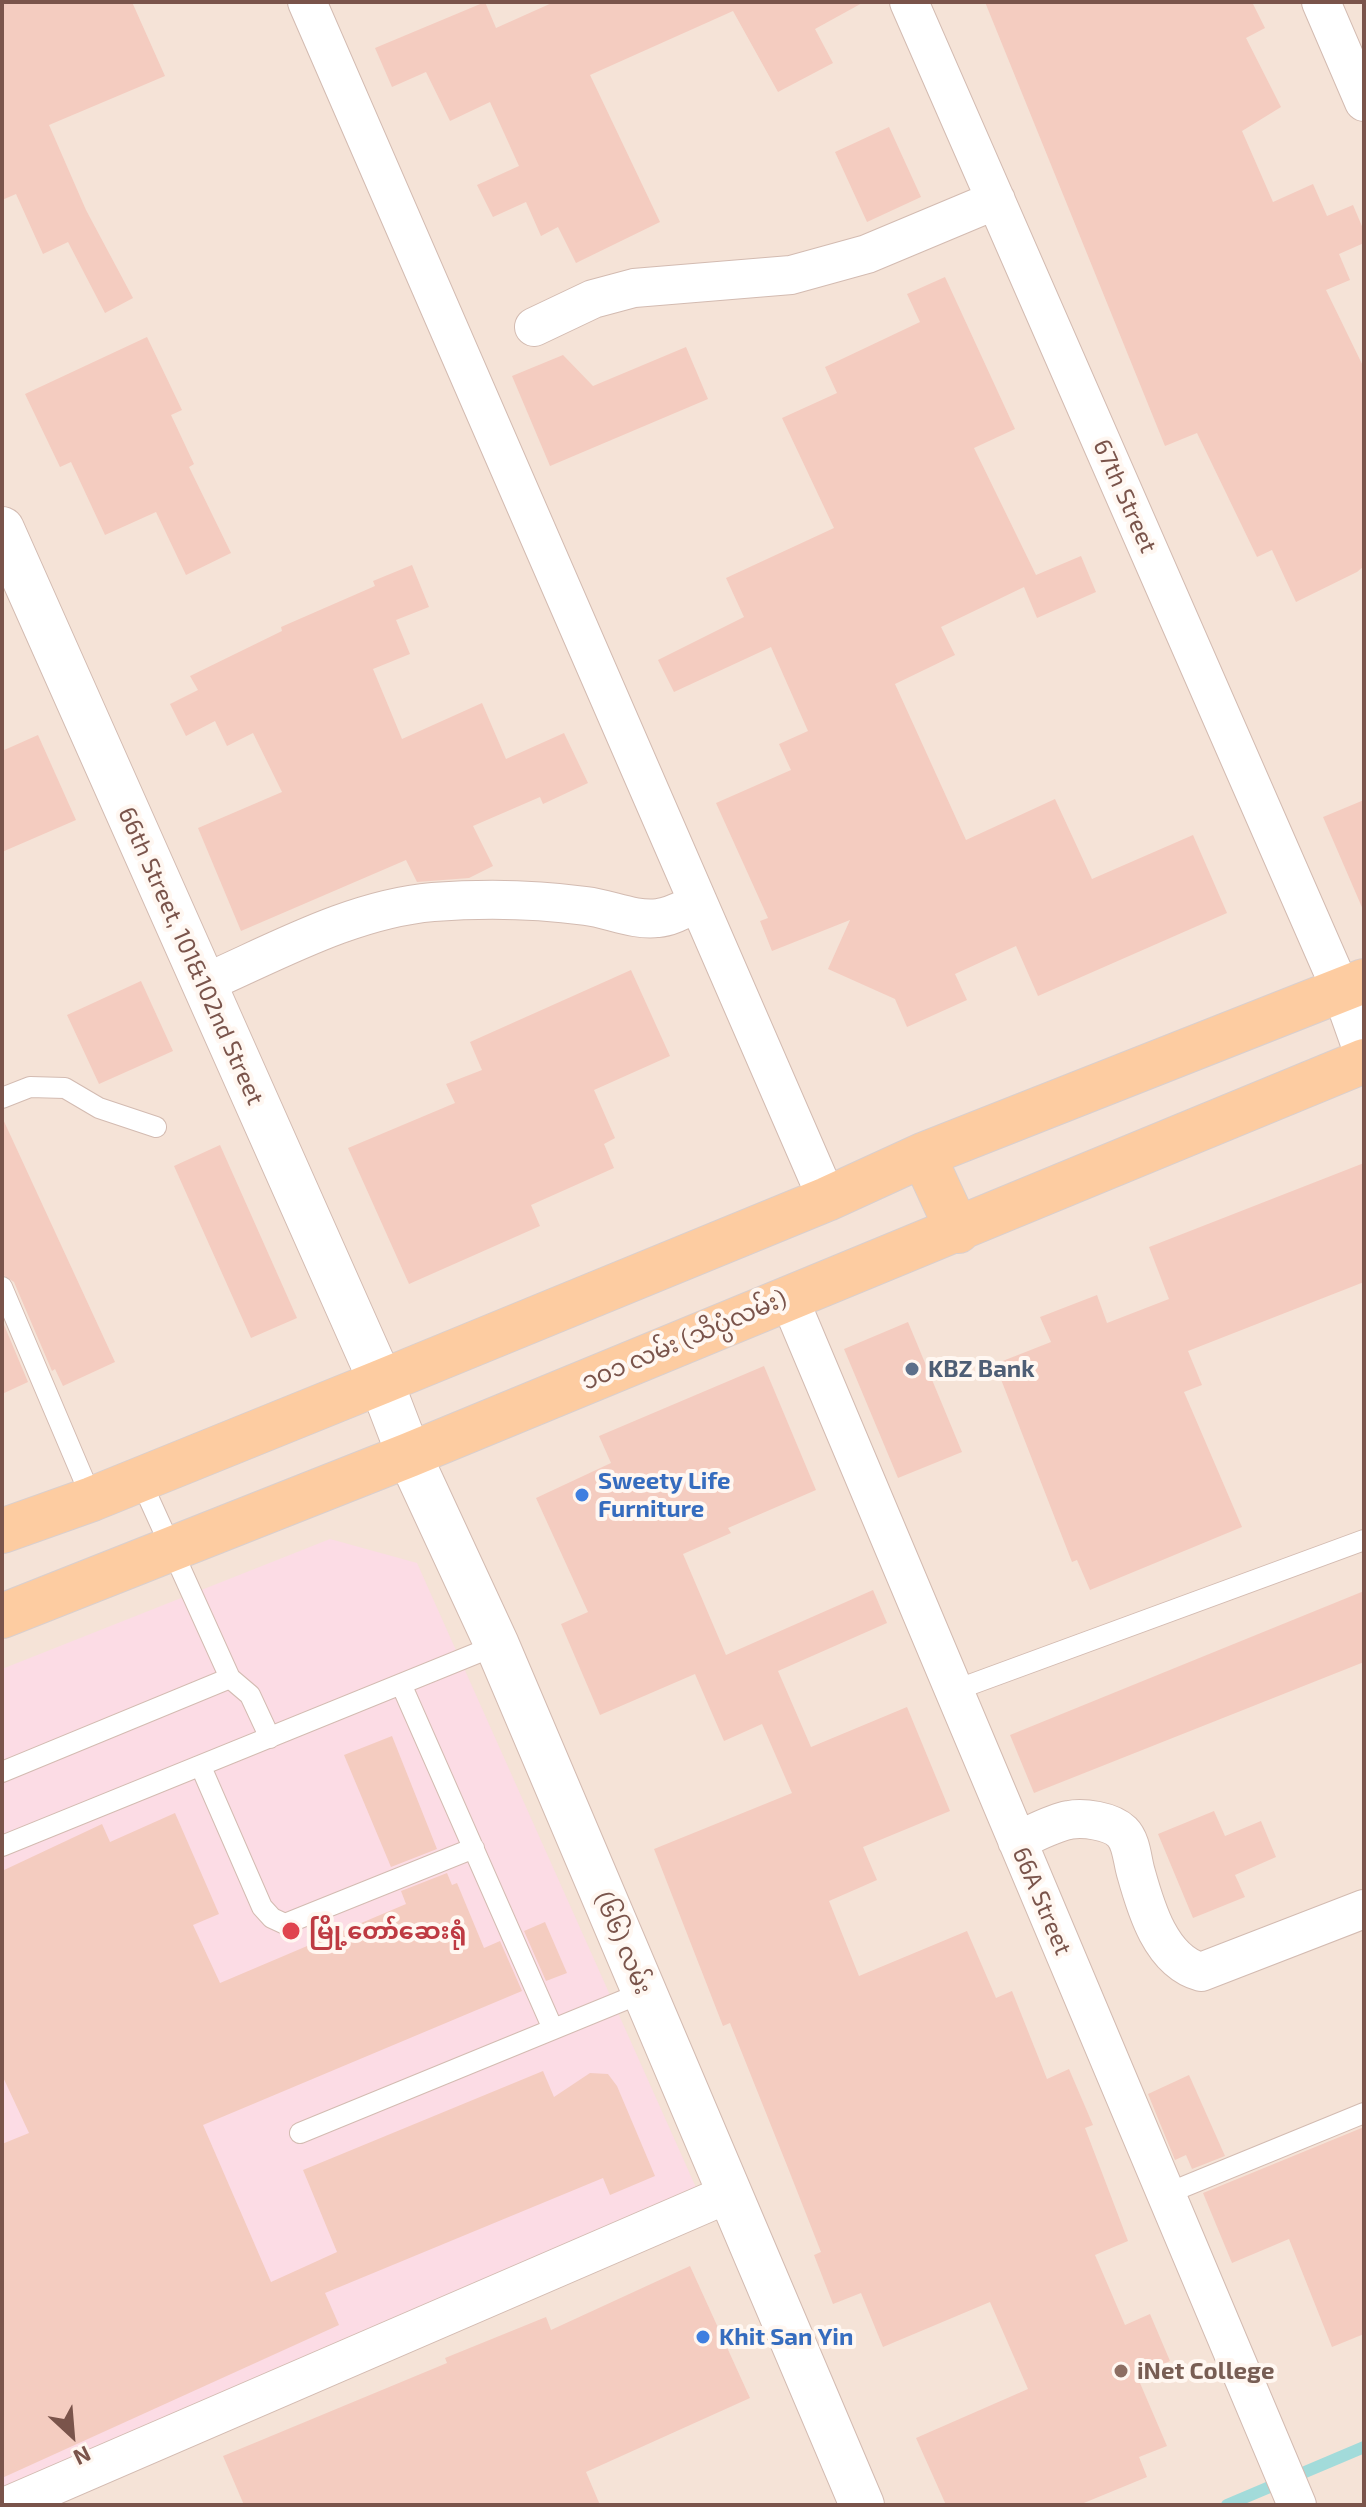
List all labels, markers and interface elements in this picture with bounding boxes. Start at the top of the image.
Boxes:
street label: 67th Street [1087,435,1163,557]
street label: 66th Street, 101&102nd Street [112,803,270,1109]
street label: ၁၀၁ လမ်း (သိပ္ပံလမ်း) [577,1284,791,1396]
place label: KBZ Bank [928,1355,1035,1383]
marker: KBZ Bank [903,1360,921,1378]
place label: Sweety Life Furniture [598,1467,731,1523]
marker: Sweety Life Furniture [573,1486,591,1504]
street label: 66A Street [1006,1843,1078,1959]
street label: (၆၆) လမ်း [589,1887,657,1999]
place label: မြို့တော်ဆေးရုံ [309,1917,467,1945]
marker: မြို့တော်ဆေးရုံ [280,1920,302,1942]
place label: Khit San Yin [719,2323,853,2351]
marker: Khit San Yin [694,2328,712,2346]
place label: iNet College [1137,2357,1274,2385]
marker: iNet College [1112,2362,1130,2380]
north arrow [32,2395,112,2475]
text: N [70,2441,95,2472]

